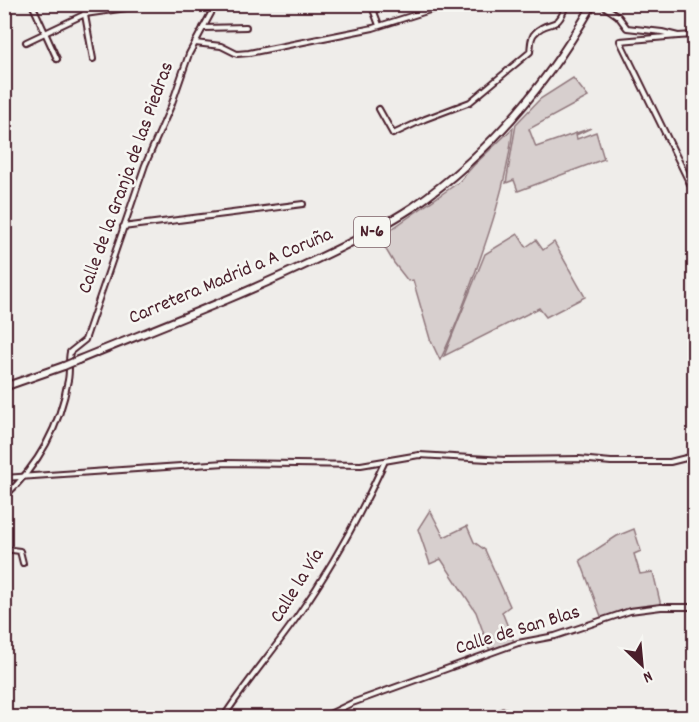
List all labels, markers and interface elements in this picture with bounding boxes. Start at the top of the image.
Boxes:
street label: Calle de la Granja de las Piedras [72,58,182,298]
road number: N-6 [354,217,390,247]
street label: Carretera Madrid a A Coruña [125,221,338,333]
street label: Calle la Vía [264,543,332,629]
street label: Calle de San Blas [452,599,584,663]
north arrow [612,635,672,695]
text: N [639,664,656,688]

